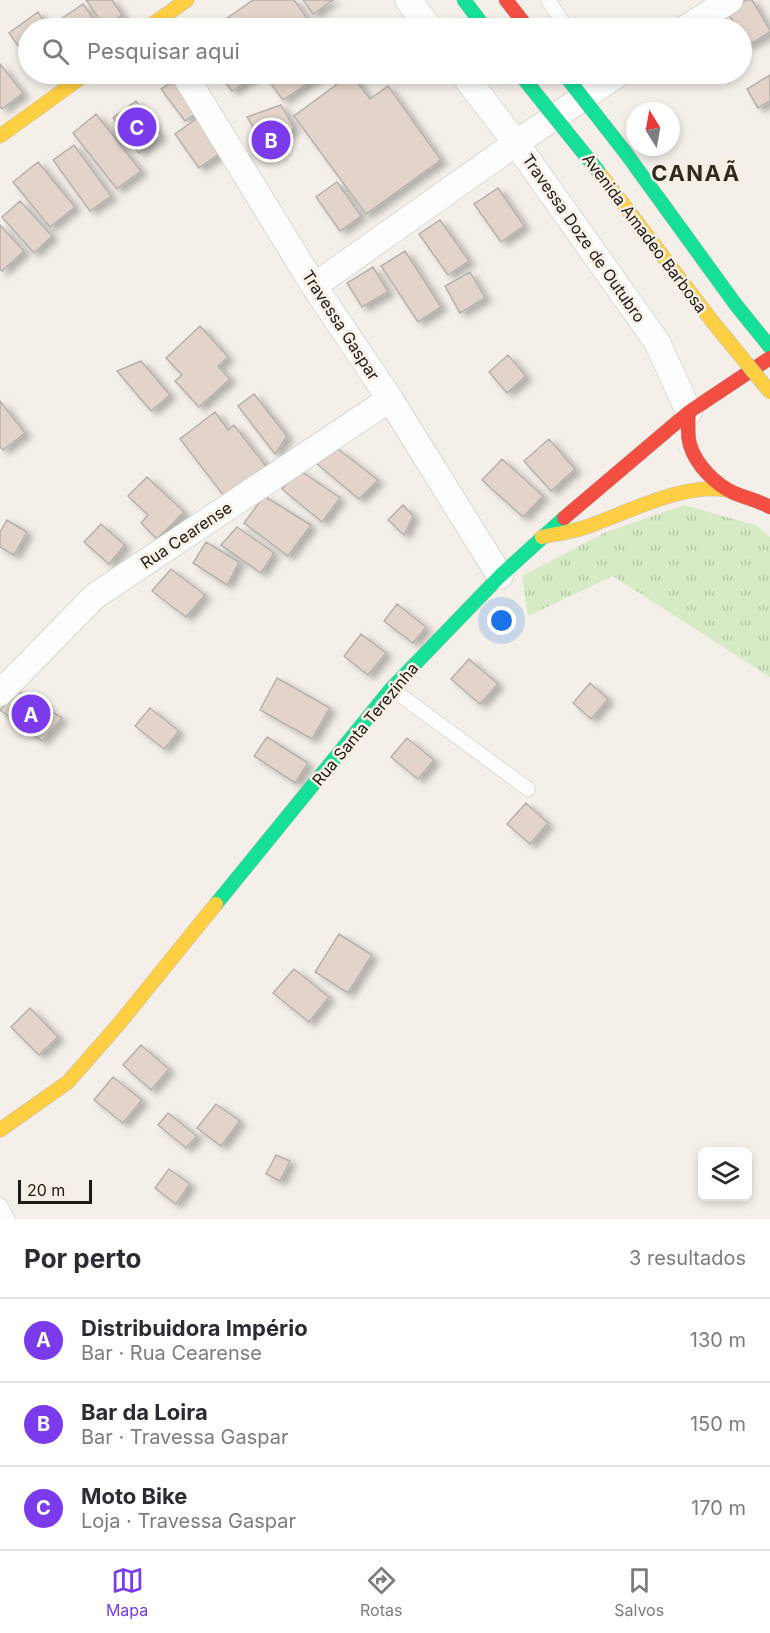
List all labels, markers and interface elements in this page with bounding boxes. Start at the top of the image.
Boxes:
search box [18,18,752,84]
icon: search [39,35,72,68]
text: Pesquisar aqui [87,38,240,64]
north arrow [626,102,680,156]
pin: C [118,104,156,150]
pin: B [252,118,290,162]
street label: Avenida Amadeo Barbosa [579,149,711,317]
street label: Travessa Doze de Outubro [518,150,650,326]
district label: CANAÃ [651,160,741,186]
street label: Travessa Gaspar [298,266,384,384]
street label: Rua Cearense [137,497,235,573]
your location [487,606,516,635]
street label: Rua Santa Terezinha [308,658,422,790]
pin: A [12,692,51,736]
map controls [698,1147,752,1201]
button: layers [698,1147,752,1201]
scale bar [18,1177,92,1204]
text: 20 m [27,1180,65,1200]
text: Por perto [24,1243,142,1274]
text: 3 resultados [629,1246,746,1270]
text: Distribuidora Império [81,1315,308,1341]
text: A [36,1328,51,1352]
text: 130 m [690,1328,746,1352]
text: Bar · Rua Cearense [81,1341,262,1365]
text: Bar da Loira [81,1399,208,1425]
text: B [37,1412,50,1436]
text: 150 m [690,1412,746,1436]
text: Bar · Travessa Gaspar [81,1425,289,1449]
text: Moto Bike [81,1483,187,1509]
text: C [36,1496,51,1520]
text: 170 m [691,1496,746,1520]
text: Loja · Travessa Gaspar [81,1509,296,1533]
tab: Mapa [106,1564,148,1620]
tab: Rotas [360,1564,402,1620]
tab: Salvos [614,1564,664,1620]

